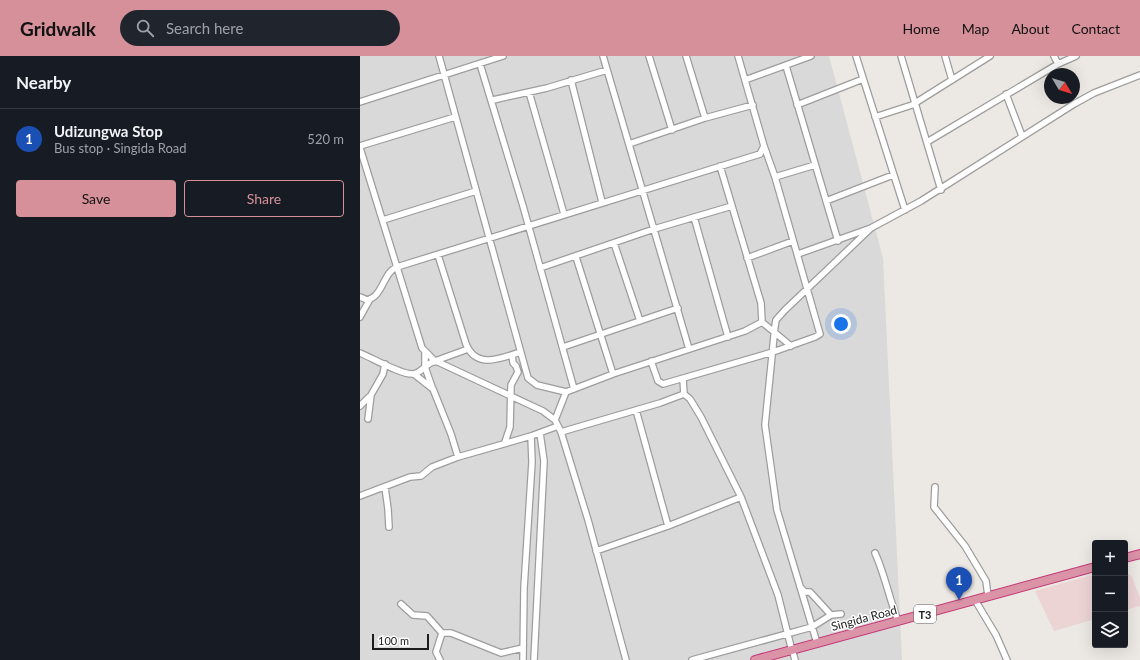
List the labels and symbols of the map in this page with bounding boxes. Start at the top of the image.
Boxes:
north arrow [1044,68,1080,104]
your location [831,314,851,334]
pin: 1 [946,567,972,600]
street label: Singida Road [829,602,899,634]
road number: T3 [914,605,936,623]
scale bar [372,632,429,651]

